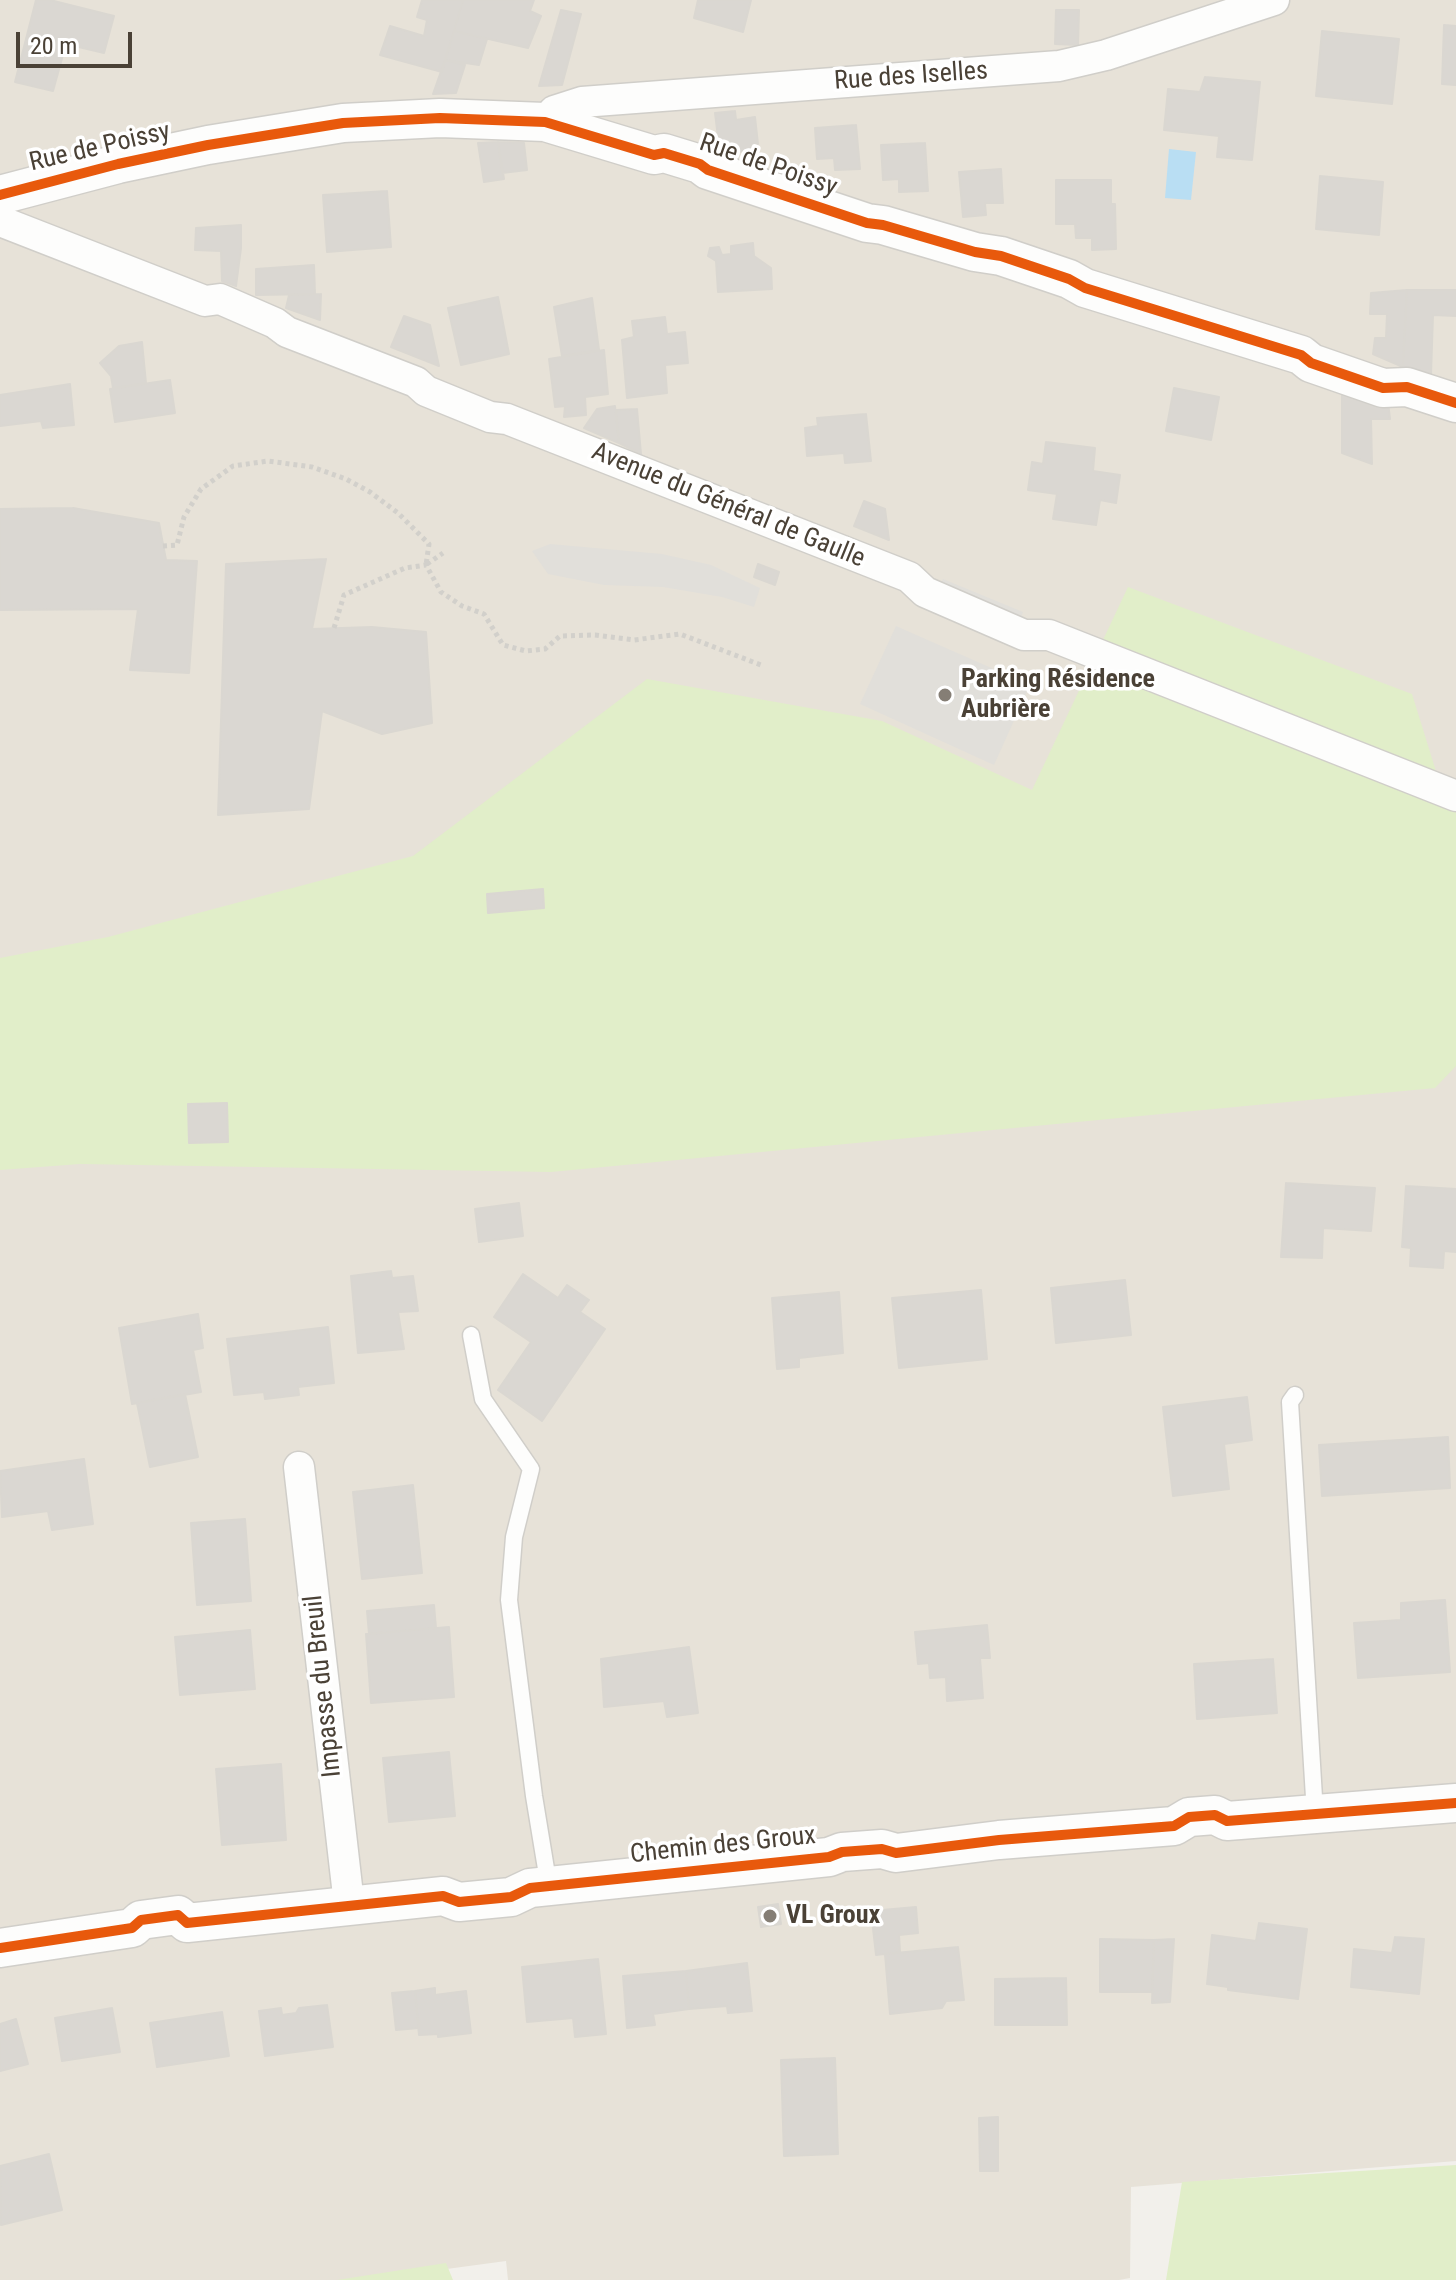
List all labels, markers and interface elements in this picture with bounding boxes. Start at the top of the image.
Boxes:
scale bar [20,16,136,66]
text: 20 m [30,32,77,60]
street label: Rue des Iselles [833,56,989,98]
street label: Rue de Poissy [27,117,173,179]
street label: Rue de Poissy [695,128,841,204]
street label: Avenue du Général de Gaulle [587,437,869,575]
place label: Parking Résidence Aubrière [961,664,1155,726]
marker: Parking Résidence Aubrière [936,686,954,704]
street label: Impasse du Breuil [299,1593,349,1779]
street label: Chemin des Groux [629,1821,817,1871]
place label: VL Groux [786,1900,880,1932]
marker: VL Groux [761,1907,779,1925]

